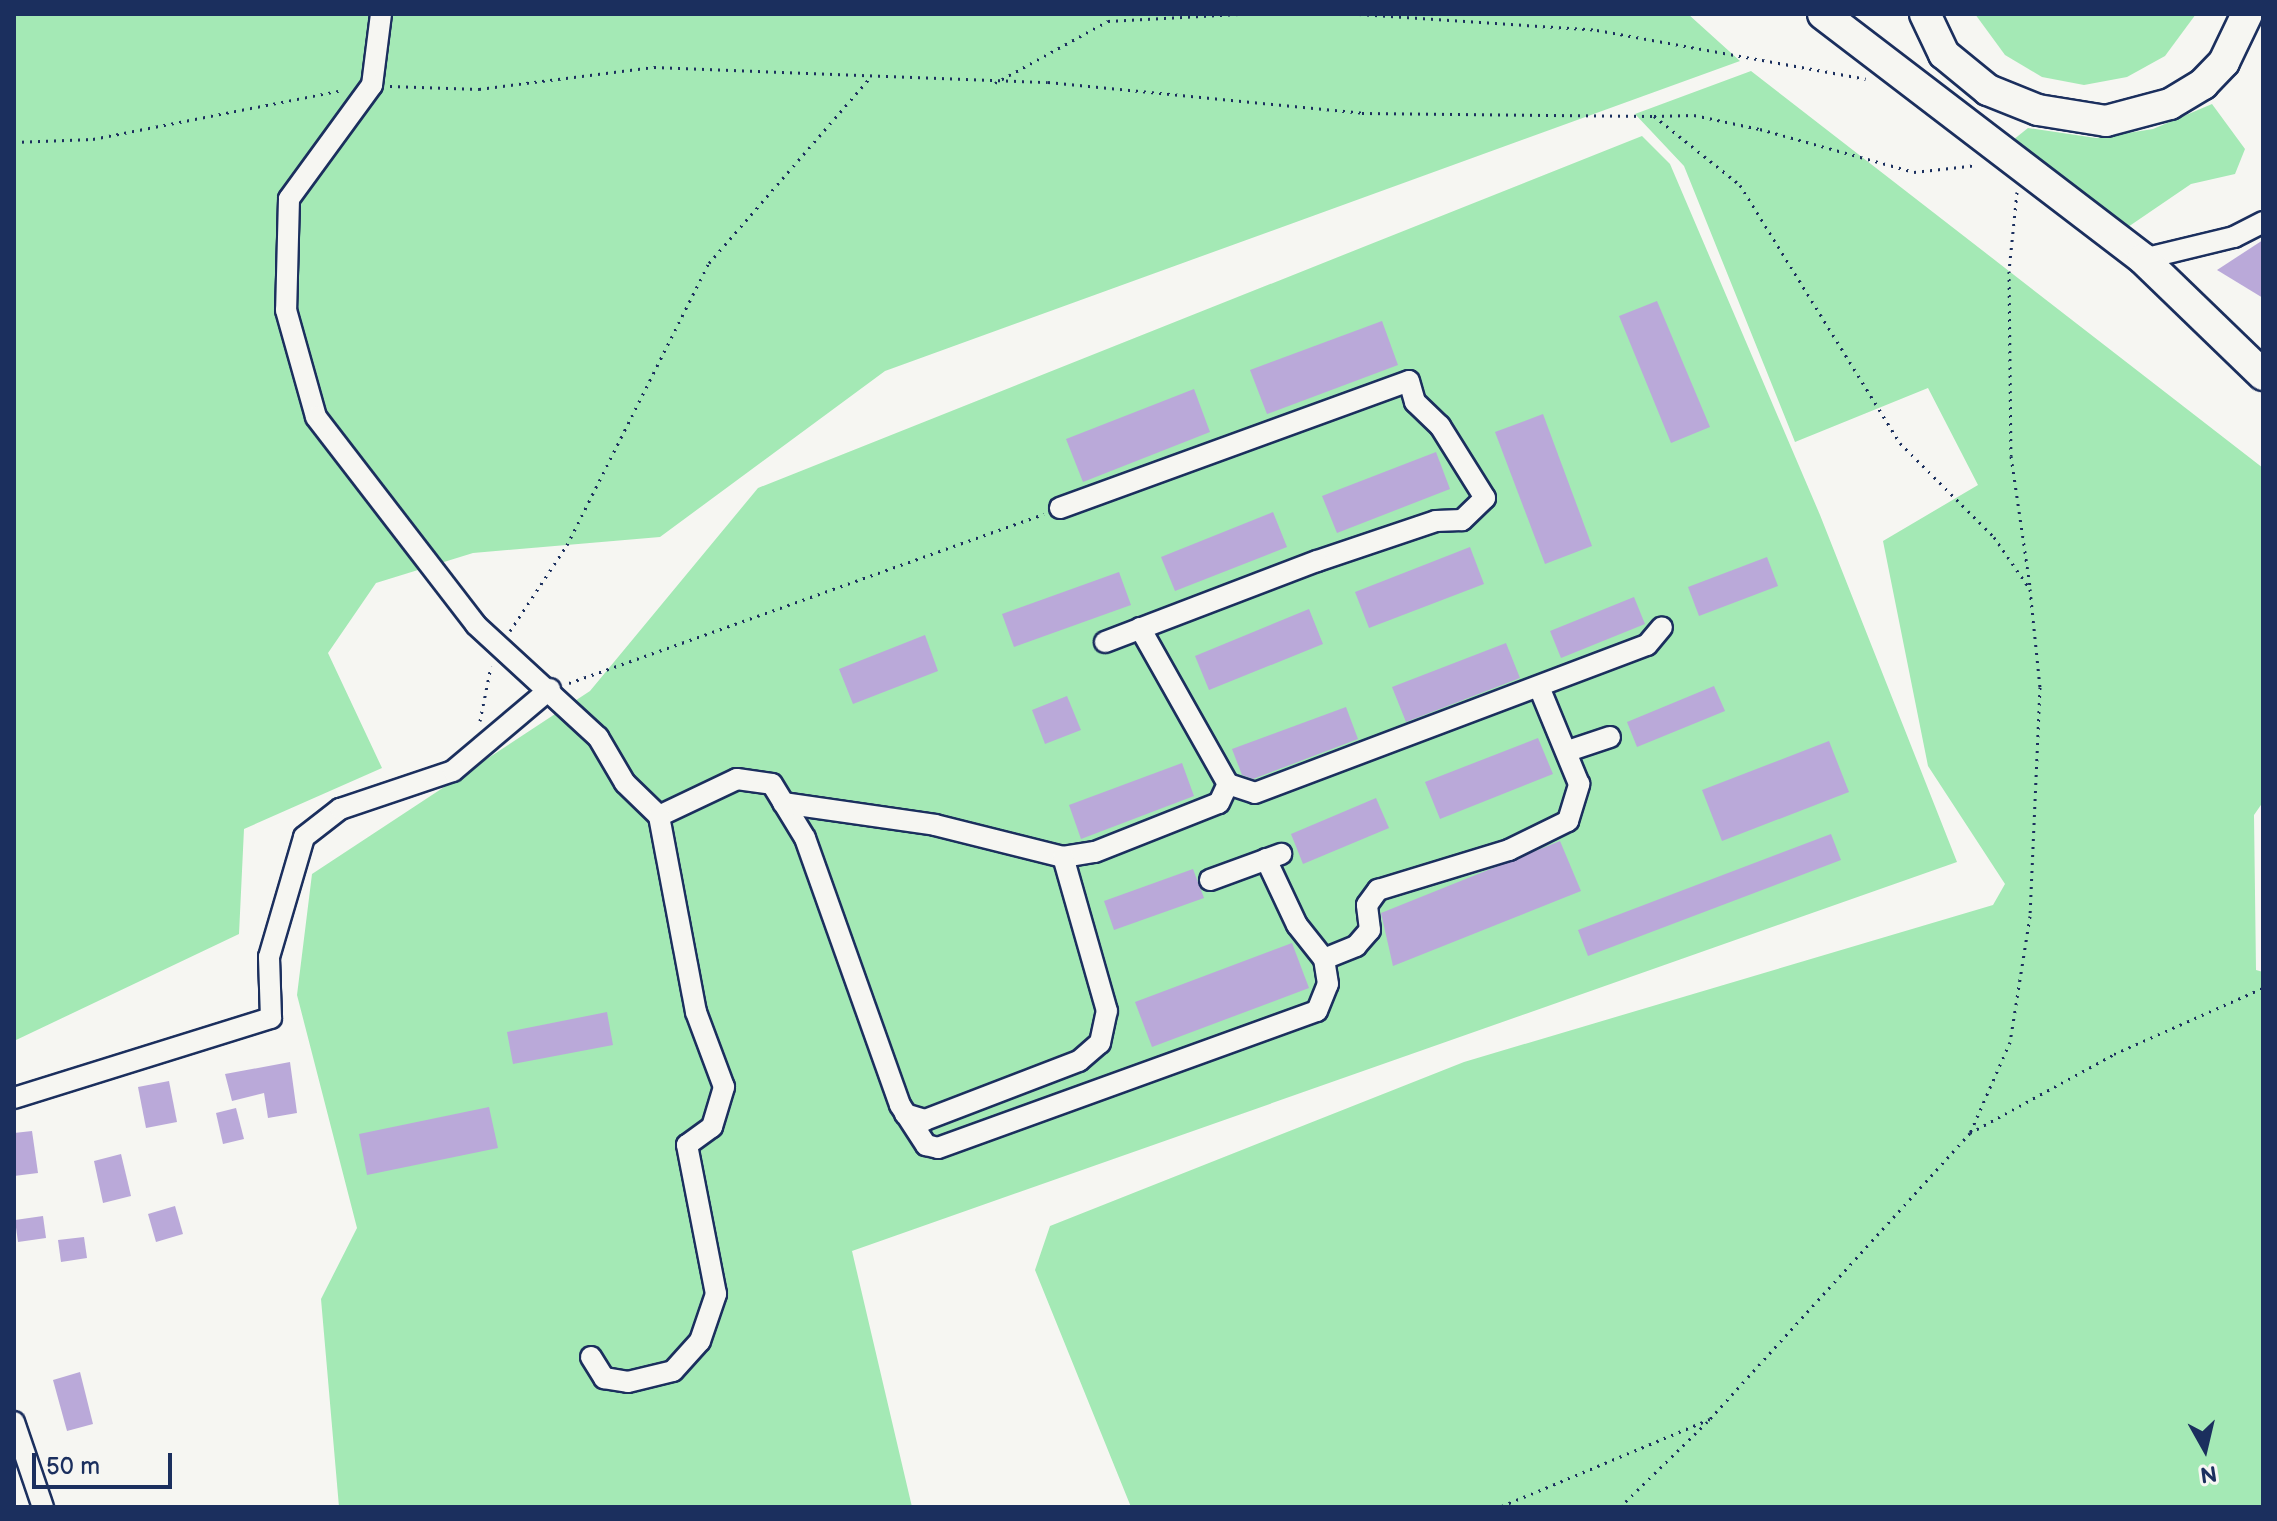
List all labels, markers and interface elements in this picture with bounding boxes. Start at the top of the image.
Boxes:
north arrow [2165,1409,2245,1489]
scale bar [36,1437,176,1487]
text: 50 m [46,1452,100,1481]
text: N [2198,1459,2218,1488]

